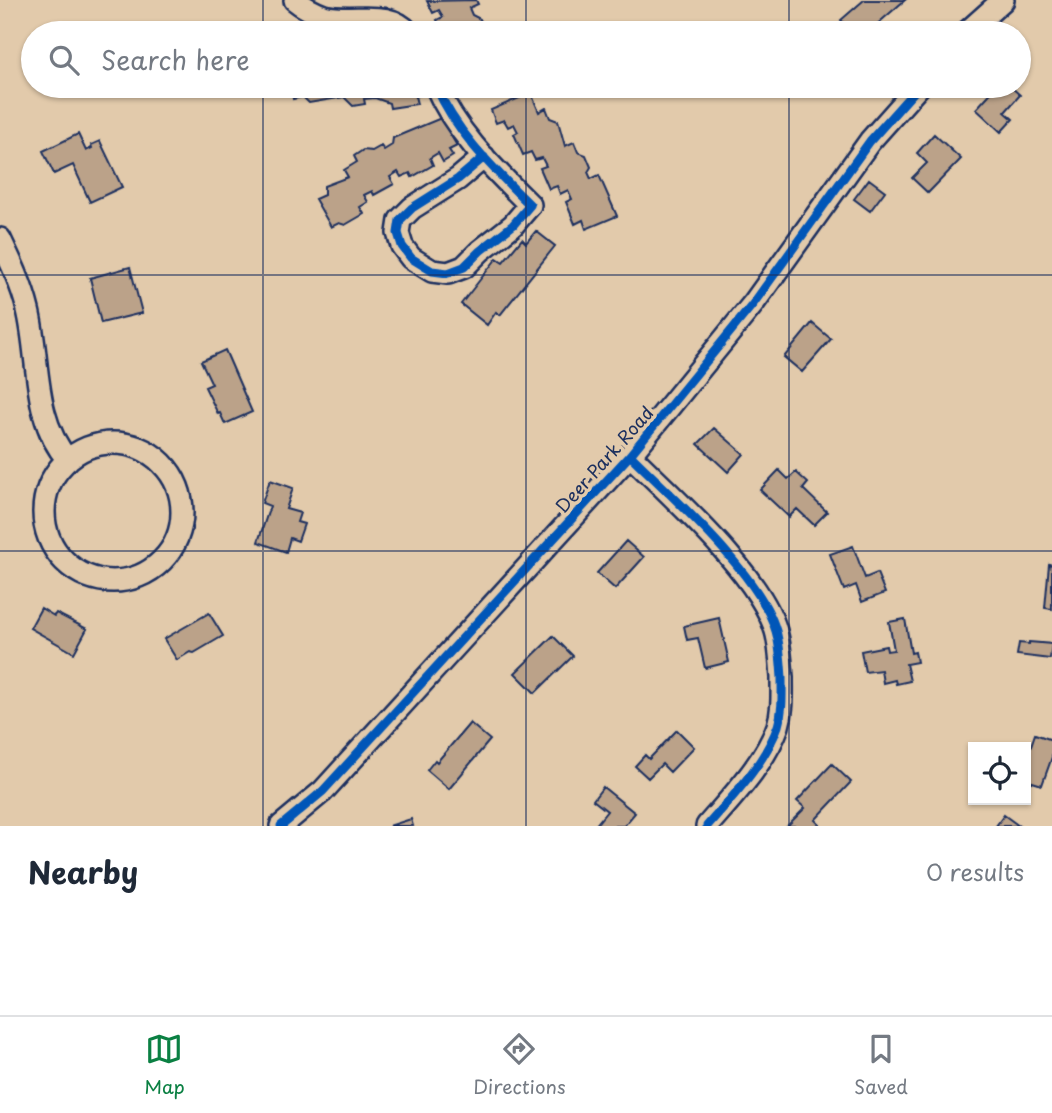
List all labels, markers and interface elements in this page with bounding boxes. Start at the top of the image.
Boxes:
search box [21,21,1031,98]
text: Search here [101,40,250,79]
icon: search [45,41,83,79]
street label: Deer Park Road [549,400,659,518]
map controls [968,742,1031,805]
button: locate [968,742,1031,805]
text: Nearby [28,849,138,894]
text: 0 results [926,854,1024,889]
tab: Map [144,1030,185,1100]
tab: Directions [473,1030,566,1100]
tab: Saved [854,1030,908,1100]

